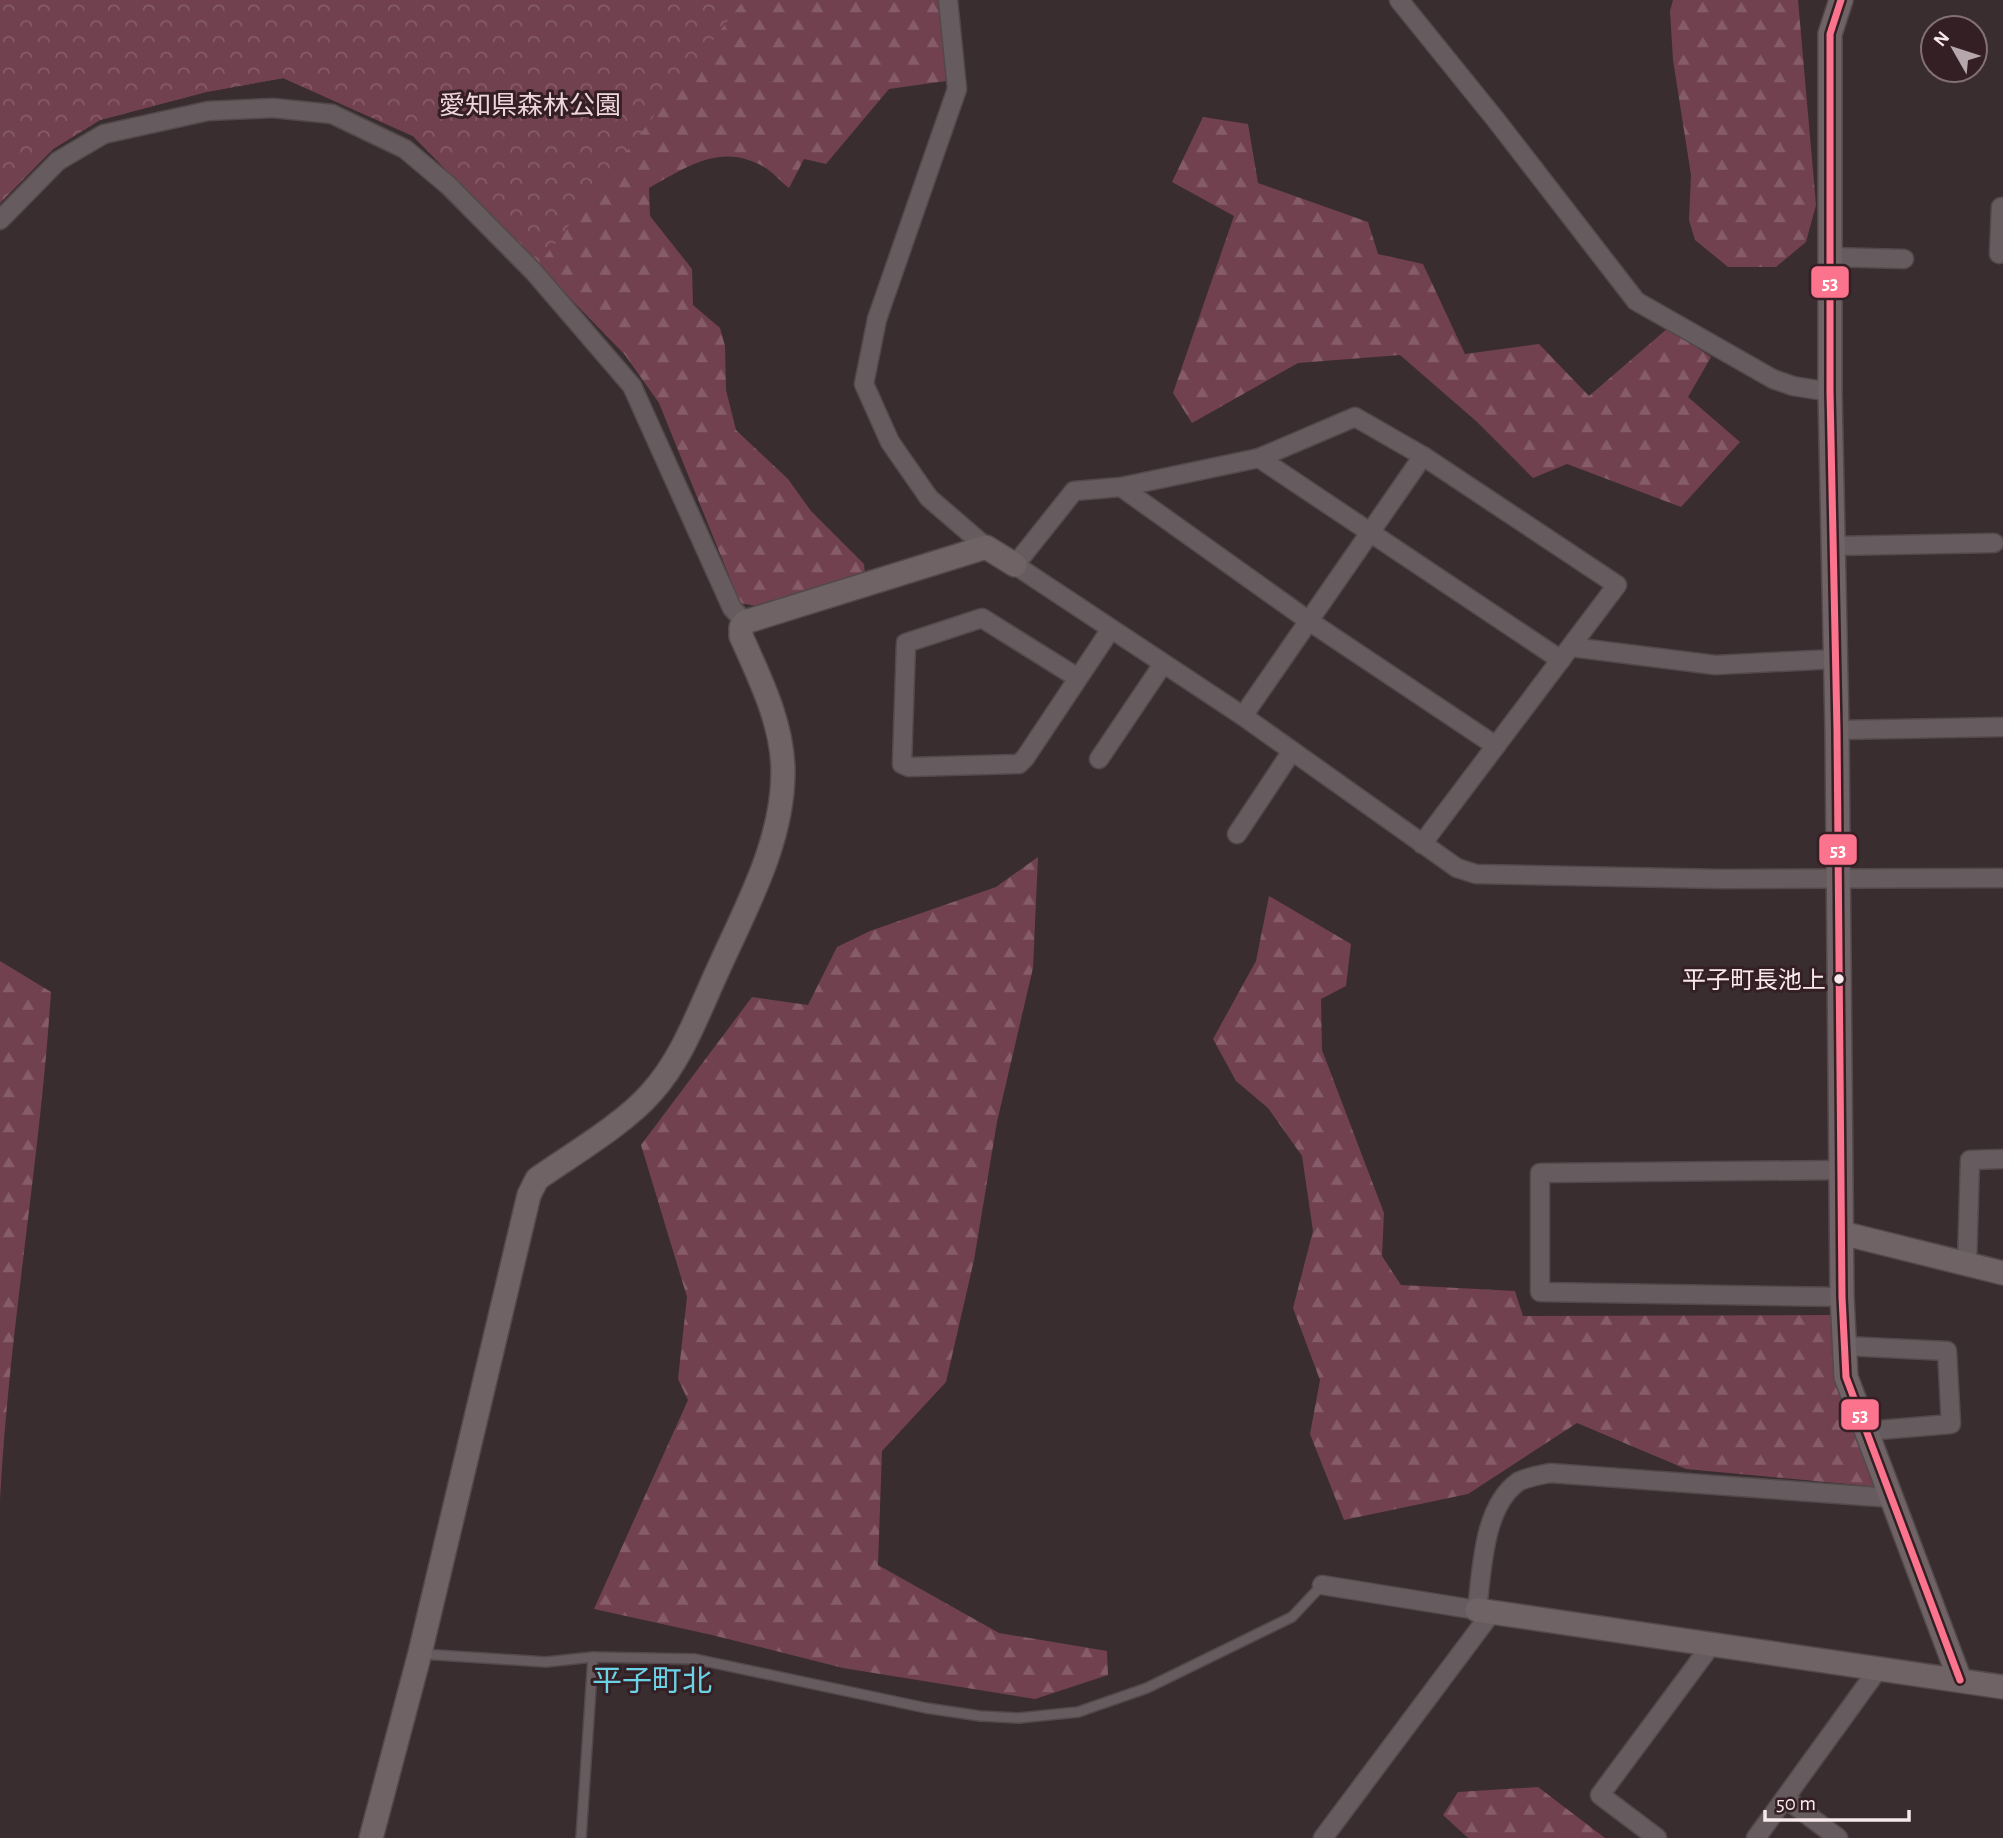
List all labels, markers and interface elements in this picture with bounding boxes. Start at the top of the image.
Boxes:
north arrow [1919,14,1989,84]
text: N [1930,28,1953,50]
park label: 愛知県森林公園 [439,92,621,119]
line badge: 53 [1810,265,1850,299]
text: 53 [1822,274,1838,293]
line badge: 53 [1818,833,1858,866]
text: 53 [1830,841,1846,860]
place label: 平子町長池上 [1682,967,1826,993]
marker: 平子町長池上 [1832,972,1846,986]
line badge: 53 [1840,1398,1880,1431]
text: 53 [1852,1406,1868,1425]
district label: 平子町北 [592,1666,712,1697]
scale bar [1765,1778,1909,1822]
text: 50 m [1776,1793,1816,1814]

